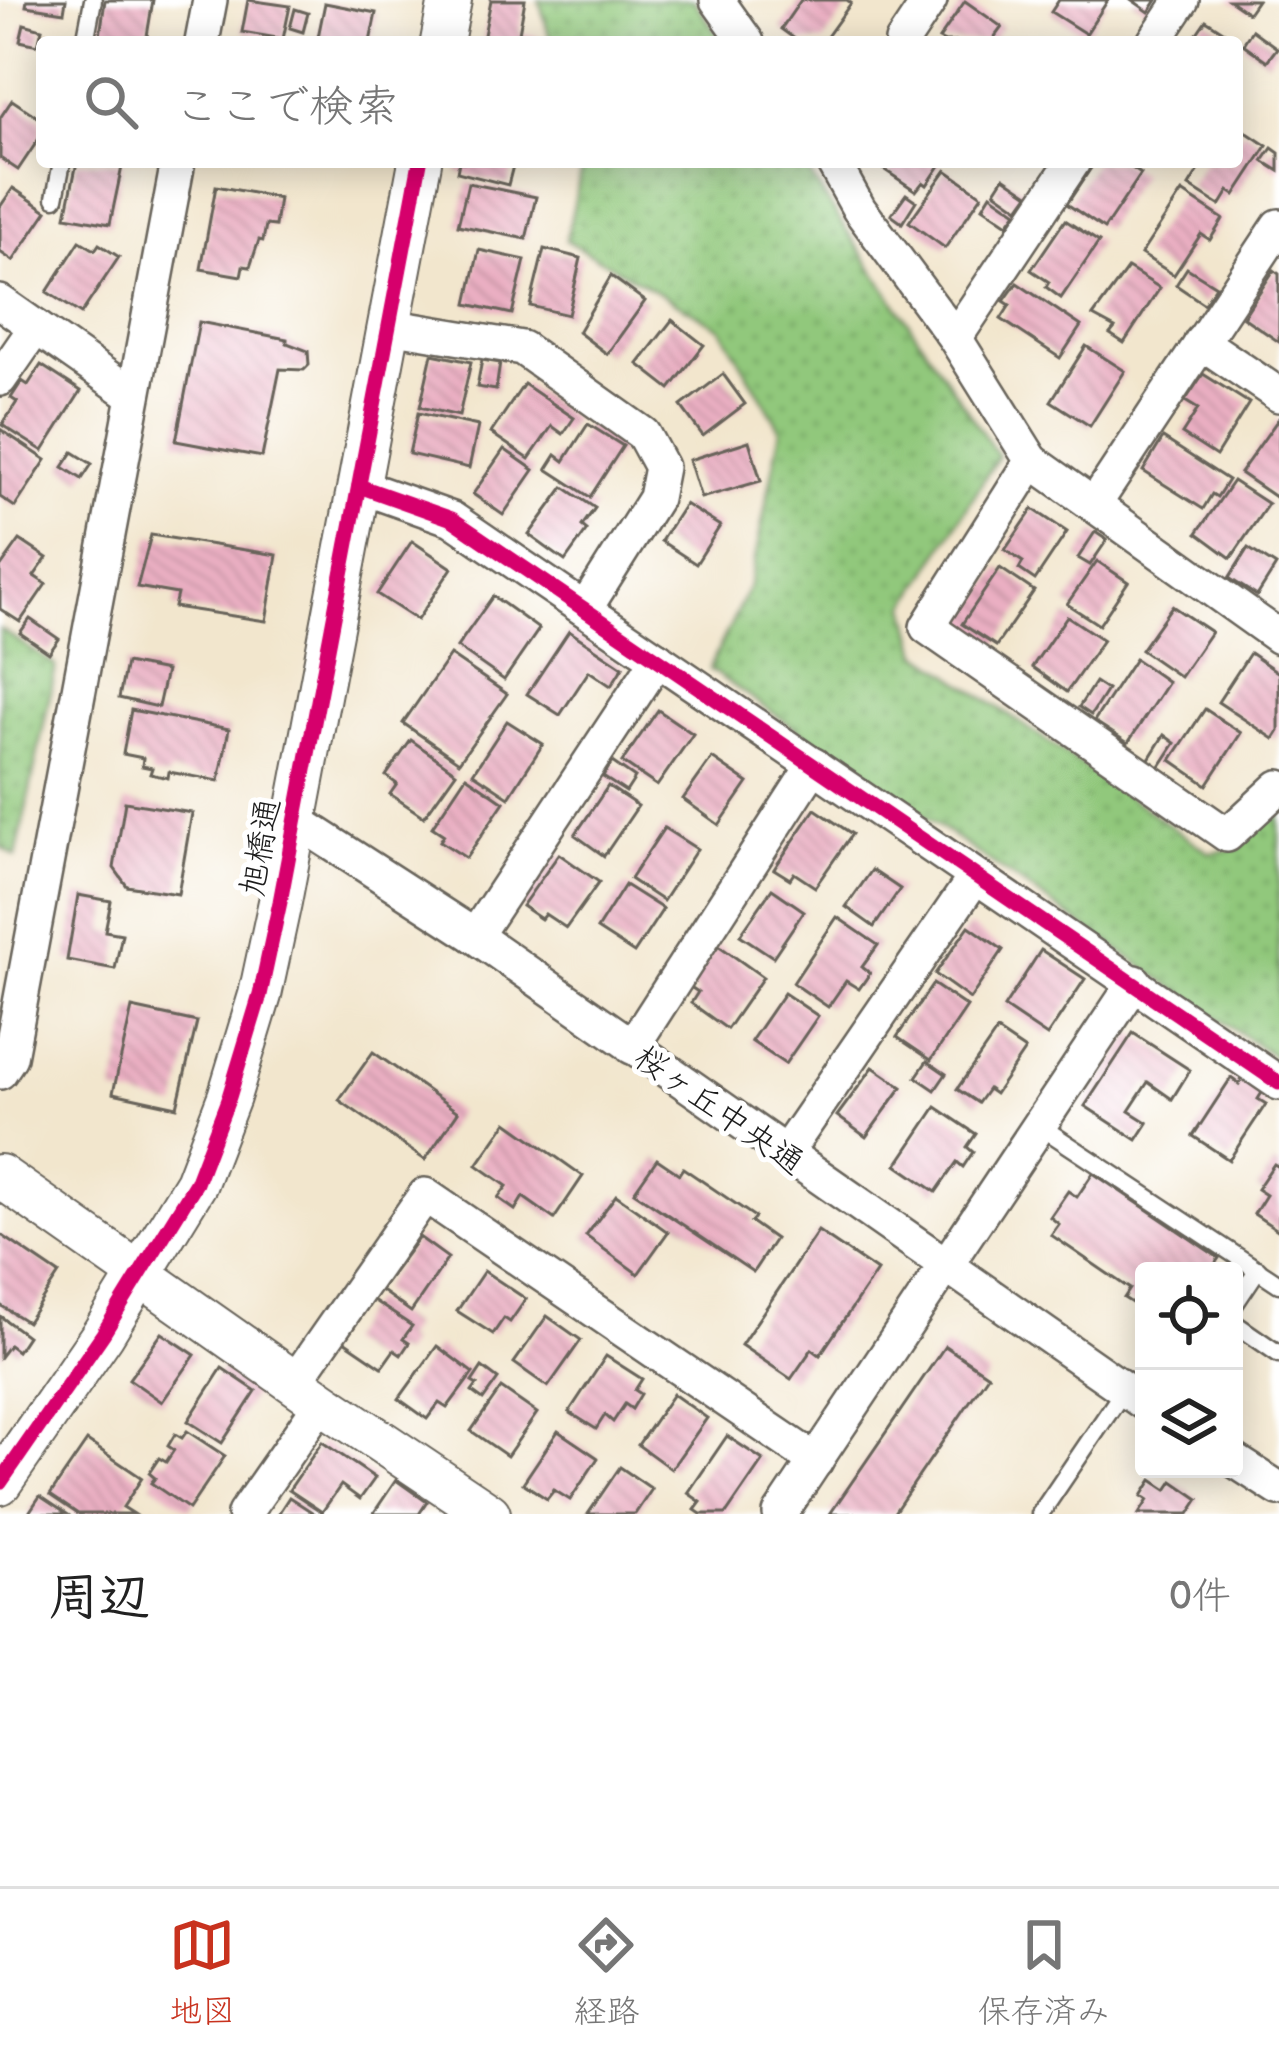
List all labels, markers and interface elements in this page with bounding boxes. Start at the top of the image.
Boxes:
search box [36,36,1243,168]
icon: search [78,69,144,135]
text: ここで検索 [174,80,399,135]
street label: 旭橋通 [233,795,289,900]
street label: 桜ヶ丘中央通 [626,1037,811,1184]
map controls [1135,1262,1243,1478]
button: locate [1135,1262,1243,1370]
button: layers [1135,1370,1243,1478]
text: 周辺 [48,1568,150,1629]
text: 0件 [1169,1574,1231,1621]
tab: 地図 [169,1912,235,2032]
tab: 経路 [573,1912,639,2032]
tab: 保存済み [978,1912,1110,2032]

